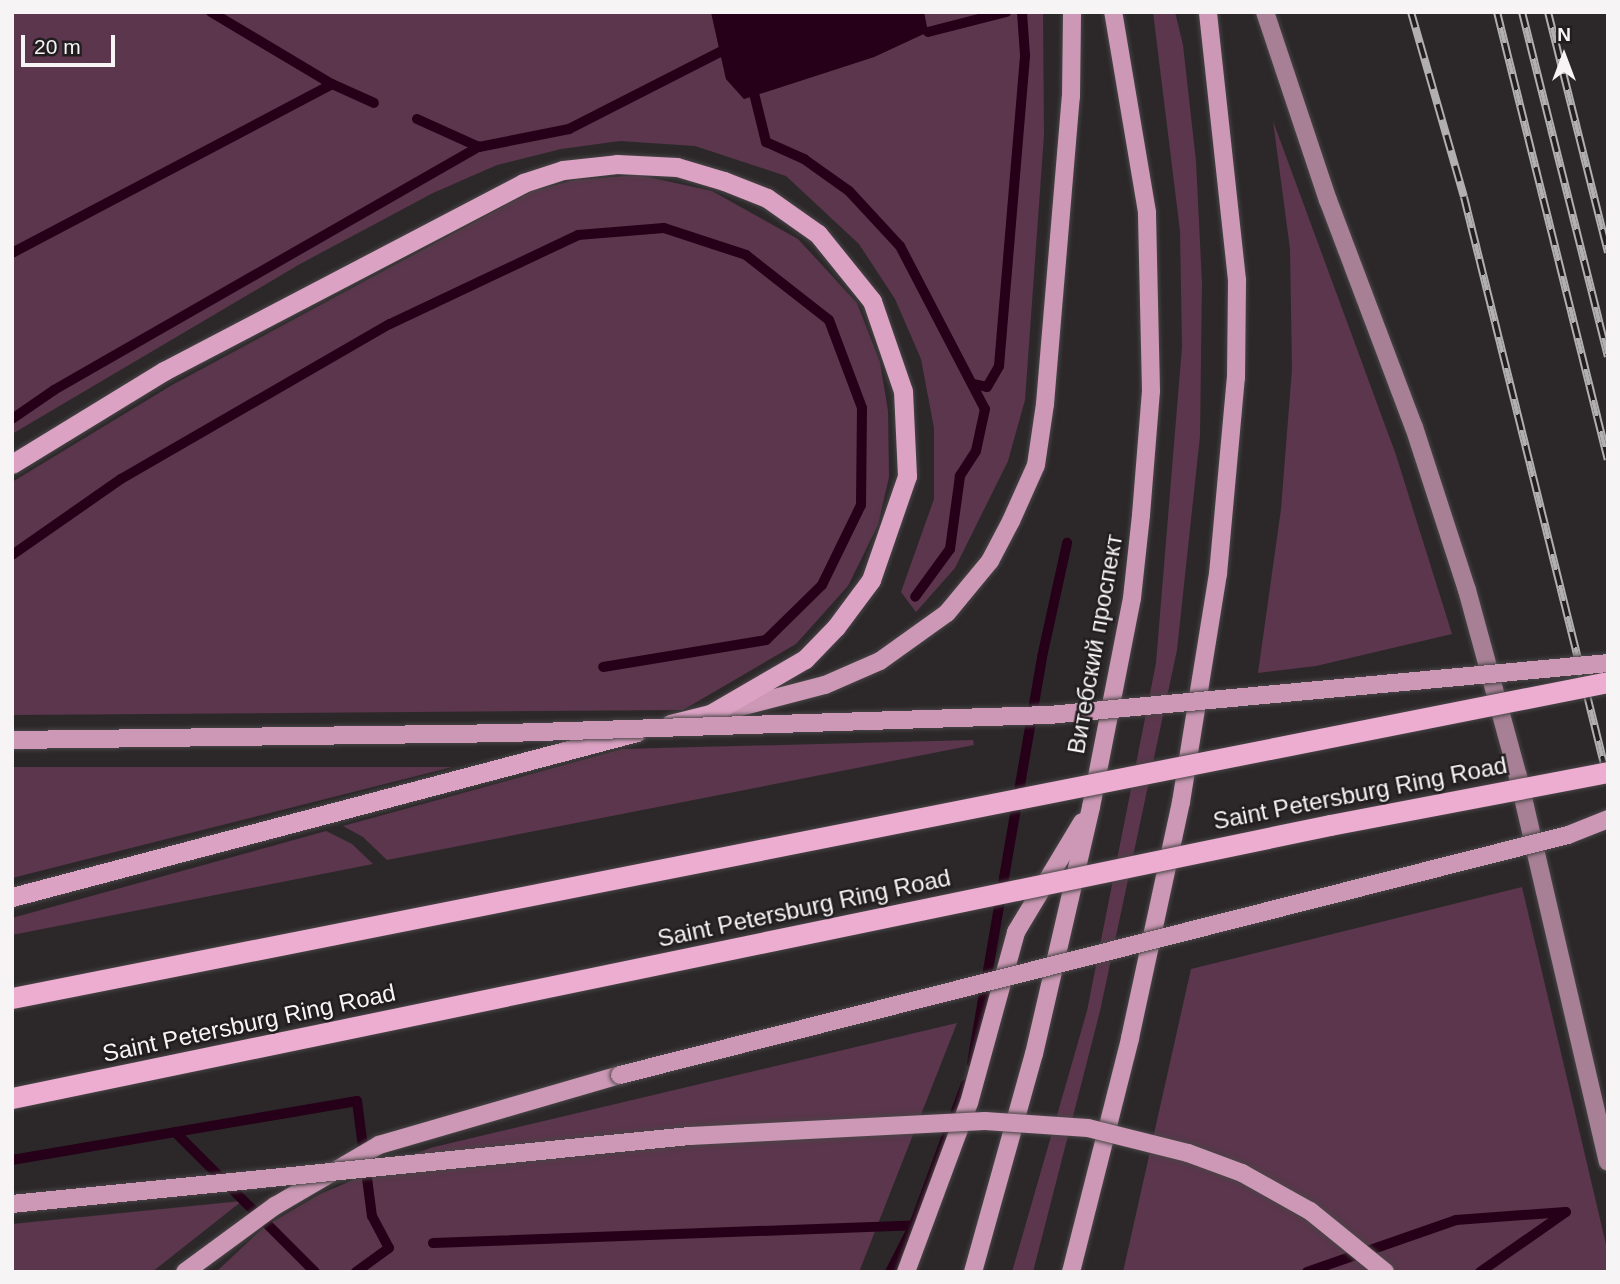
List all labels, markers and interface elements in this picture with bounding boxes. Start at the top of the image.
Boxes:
scale bar [24,21,119,65]
north arrow [1529,21,1599,91]
text: N [1557,24,1571,45]
text: 20 m [34,35,81,58]
street label: Витебский проспект [1062,532,1128,756]
street label: Saint Petersburg Ring Road [1211,750,1509,836]
street label: Saint Petersburg Ring Road [655,863,953,953]
street label: Saint Petersburg Ring Road [100,978,398,1068]

